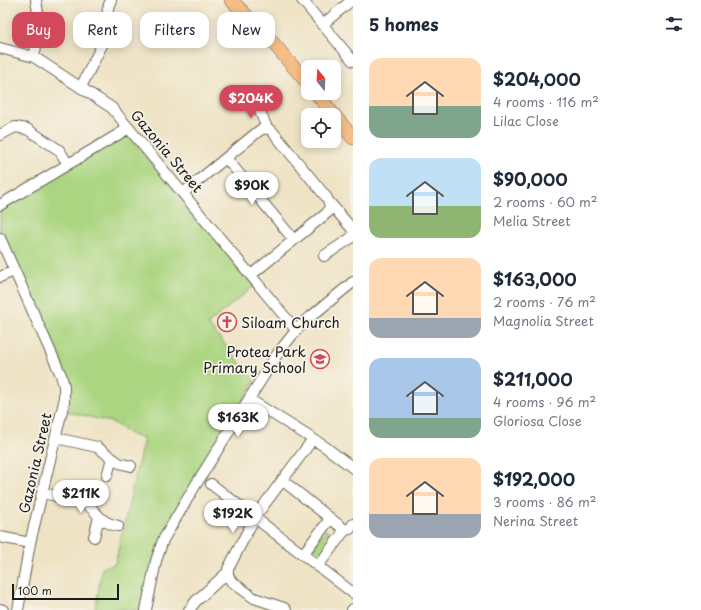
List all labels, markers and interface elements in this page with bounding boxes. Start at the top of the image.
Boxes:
text: 5 homes [369,11,439,37]
chip: Buy [12,12,65,48]
chip: Rent [73,12,132,48]
chip: Filters [140,12,209,48]
chip: New [217,12,275,48]
icon: filters [663,13,685,35]
north arrow [301,60,341,100]
map controls [301,60,341,148]
text: $204,000 [493,66,581,92]
icon: home [401,74,449,122]
pin: $204K [223,85,279,119]
text: $204K [229,88,273,107]
text: 4 rooms · 116 m² [493,92,599,111]
street label: Gazonia Street [126,105,208,197]
button: locate [301,108,341,148]
text: Lilac Close [493,111,559,130]
text: $90,000 [493,166,568,192]
pin: $90K [228,172,276,206]
icon: home [401,174,449,222]
text: $90K [234,175,270,194]
text: 2 rooms · 60 m² [493,192,598,211]
text: Melia Street [493,211,571,230]
text: $163,000 [493,266,577,292]
icon: home [401,274,449,322]
text: 2 rooms · 76 m² [493,292,596,311]
church icon: Siloam Church [216,311,238,333]
text: Magnolia Street [493,311,594,330]
place label: Siloam Church [241,312,340,333]
place label: Protea Park Primary School [203,341,306,378]
school or university icon: Protea Park Primary School [309,348,331,370]
text: $211,000 [493,366,573,392]
icon: home [401,374,449,422]
text: 4 rooms · 96 m² [493,392,596,411]
pin: $163K [210,404,266,438]
text: $163K [217,407,259,426]
street label: Gazonia Street [13,410,57,515]
text: Gloriosa Close [493,411,582,430]
text: $192,000 [493,466,575,492]
icon: home [401,474,449,522]
pin: $211K [53,480,109,514]
text: $211K [62,483,100,502]
text: 3 rooms · 86 m² [493,492,596,511]
pin: $192K [205,500,261,534]
text: $192K [213,503,253,522]
text: Nerina Street [493,511,578,530]
scale bar [12,582,119,601]
text: 100 m [18,582,52,599]

